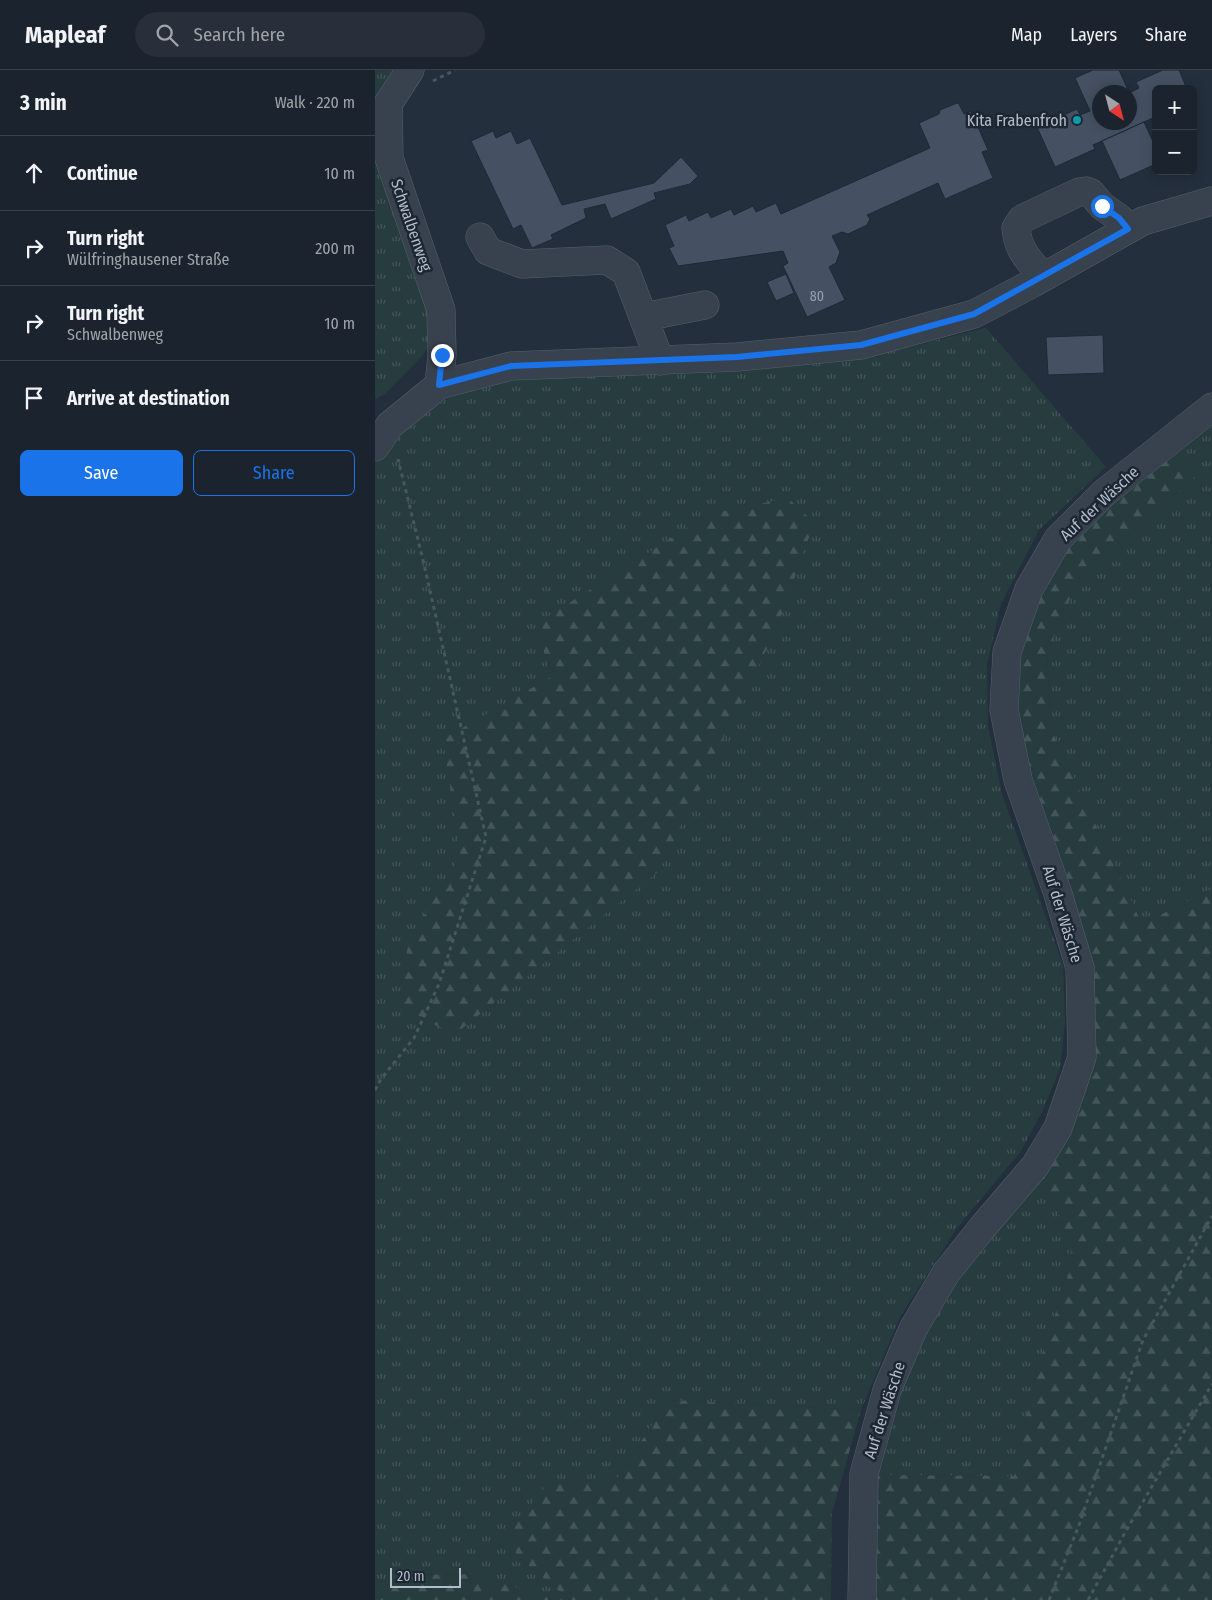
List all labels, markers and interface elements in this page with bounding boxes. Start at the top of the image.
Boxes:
search box [135,12,485,57]
text: Mapleaf [25,21,105,49]
icon: search [153,21,181,49]
text: Search here [193,23,285,46]
text: Map [1011,24,1042,46]
text: Layers [1070,24,1117,46]
text: Share [1145,24,1187,46]
north arrow [1092,85,1137,130]
map controls [1152,85,1197,175]
button: + [1152,85,1197,130]
text: 3 min [20,90,67,116]
text: Walk · 220 m [275,93,355,112]
place label: Kita Frabenfroh [967,111,1067,130]
marker: Kita Frabenfroh [1071,114,1083,126]
button: − [1152,130,1197,175]
icon: ahead [20,159,48,187]
text: Continue [67,162,138,185]
text: 10 m [324,164,355,183]
street label: Schwalbenweg [387,177,436,274]
route start [1091,195,1114,218]
text: Turn right [67,227,144,250]
icon: right [20,234,48,262]
text: 200 m [315,239,355,258]
text: Wülfringhausener Straße [67,250,230,269]
house number: 80 [810,288,824,305]
text: Turn right [67,302,144,325]
icon: right [20,309,48,337]
text: 10 m [324,314,355,333]
text: Schwalbenweg [67,325,163,344]
route end [431,344,454,367]
icon: arrive [20,384,48,412]
text: Arrive at destination [67,387,230,410]
button: Save [20,450,183,496]
button: Share [193,450,355,496]
street label: Auf der Wäsche [1056,462,1143,545]
street label: Auf der Wäsche [1039,863,1086,965]
street label: Auf der Wäsche [860,1359,909,1461]
scale bar [390,1565,461,1588]
text: 20 m [397,1568,425,1585]

